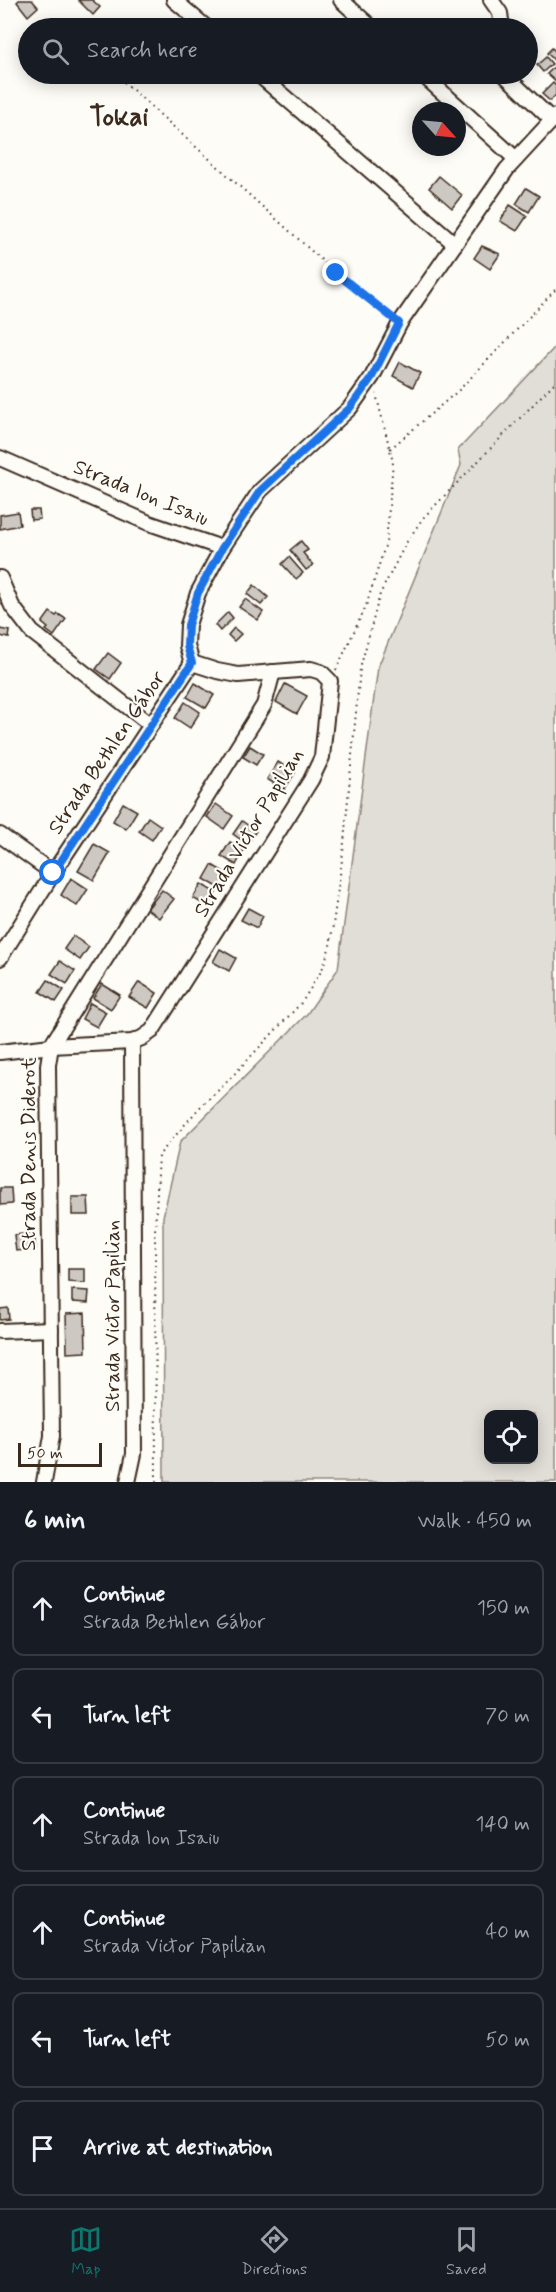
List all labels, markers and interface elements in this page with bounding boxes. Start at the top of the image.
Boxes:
search box [18,18,538,84]
icon: search [39,35,72,68]
text: Search here [87,37,198,65]
district label: Tokai [89,100,149,135]
north arrow [412,102,466,156]
route end [322,259,348,285]
street label: Strada Ion Isaiu [69,453,213,533]
street label: Strada Bethlen Gábor [42,666,172,840]
street label: Strada Victor Papilian [188,743,310,923]
route start [39,859,65,885]
street label: Strada Denis Diderot [15,1056,43,1251]
street label: Strada Victor Papilian [99,1220,127,1412]
map controls [484,1410,538,1464]
button: locate [484,1410,538,1464]
scale bar [18,1440,102,1468]
text: 50 m [27,1443,63,1464]
text: 6 min [24,1504,86,1538]
text: Walk · 450 m [418,1508,532,1535]
text: Continue [83,1581,165,1609]
icon: ahead [26,1592,59,1625]
text: 150 m [477,1595,530,1622]
text: Strada Bethlen Gábor [83,1609,265,1636]
icon: left [26,1700,59,1733]
text: Turn left [83,1702,171,1730]
text: 70 m [485,1703,530,1730]
text: Continue [83,1797,165,1825]
icon: ahead [26,1808,59,1841]
text: 140 m [476,1811,530,1838]
text: Strada Ion Isaiu [83,1825,219,1852]
text: Continue [83,1905,165,1933]
icon: ahead [26,1916,59,1949]
text: 40 m [486,1919,530,1946]
text: Strada Victor Papilian [83,1933,266,1960]
icon: left [26,2024,59,2057]
text: Turn left [83,2026,171,2054]
text: 50 m [485,2027,530,2054]
icon: arrive [26,2132,59,2165]
text: Arrive at destination [83,2134,273,2162]
tab: Map [69,2223,102,2280]
tab: Directions [241,2223,307,2280]
tab: Saved [446,2223,487,2280]

